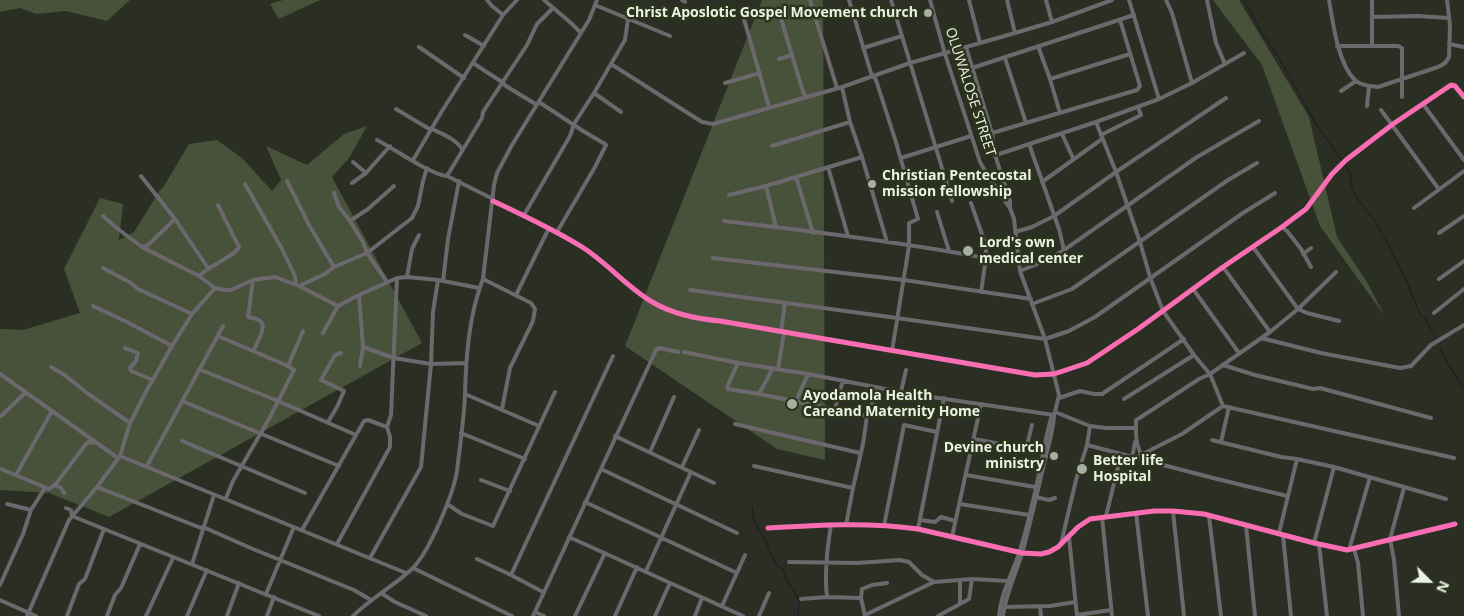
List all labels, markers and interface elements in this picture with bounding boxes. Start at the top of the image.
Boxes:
place label: Christ Aposlotic Gospel Movement church [626,5,918,21]
marker: Christ Aposlotic Gospel Movement church [922,7,934,19]
street label: OLUWALOSE STREET [941,25,999,159]
place label: Christian Pentecostal mission fellowship [882,168,1032,200]
marker: Christian Pentecostal mission fellowship [866,178,878,190]
place label: Lord's own medical center [979,235,1083,268]
marker: Lord's own medical center [961,244,975,258]
place label: Ayodamola Health Careand Maternity Home [803,388,980,421]
marker: Ayodamola Health Careand Maternity Home [785,397,799,411]
place label: Devine church ministry [944,440,1044,472]
marker: Devine church ministry [1048,450,1060,462]
place label: Better life Hospital [1093,453,1163,486]
marker: Better life Hospital [1075,462,1089,476]
north arrow [1404,556,1454,606]
text: N [1432,578,1454,596]

